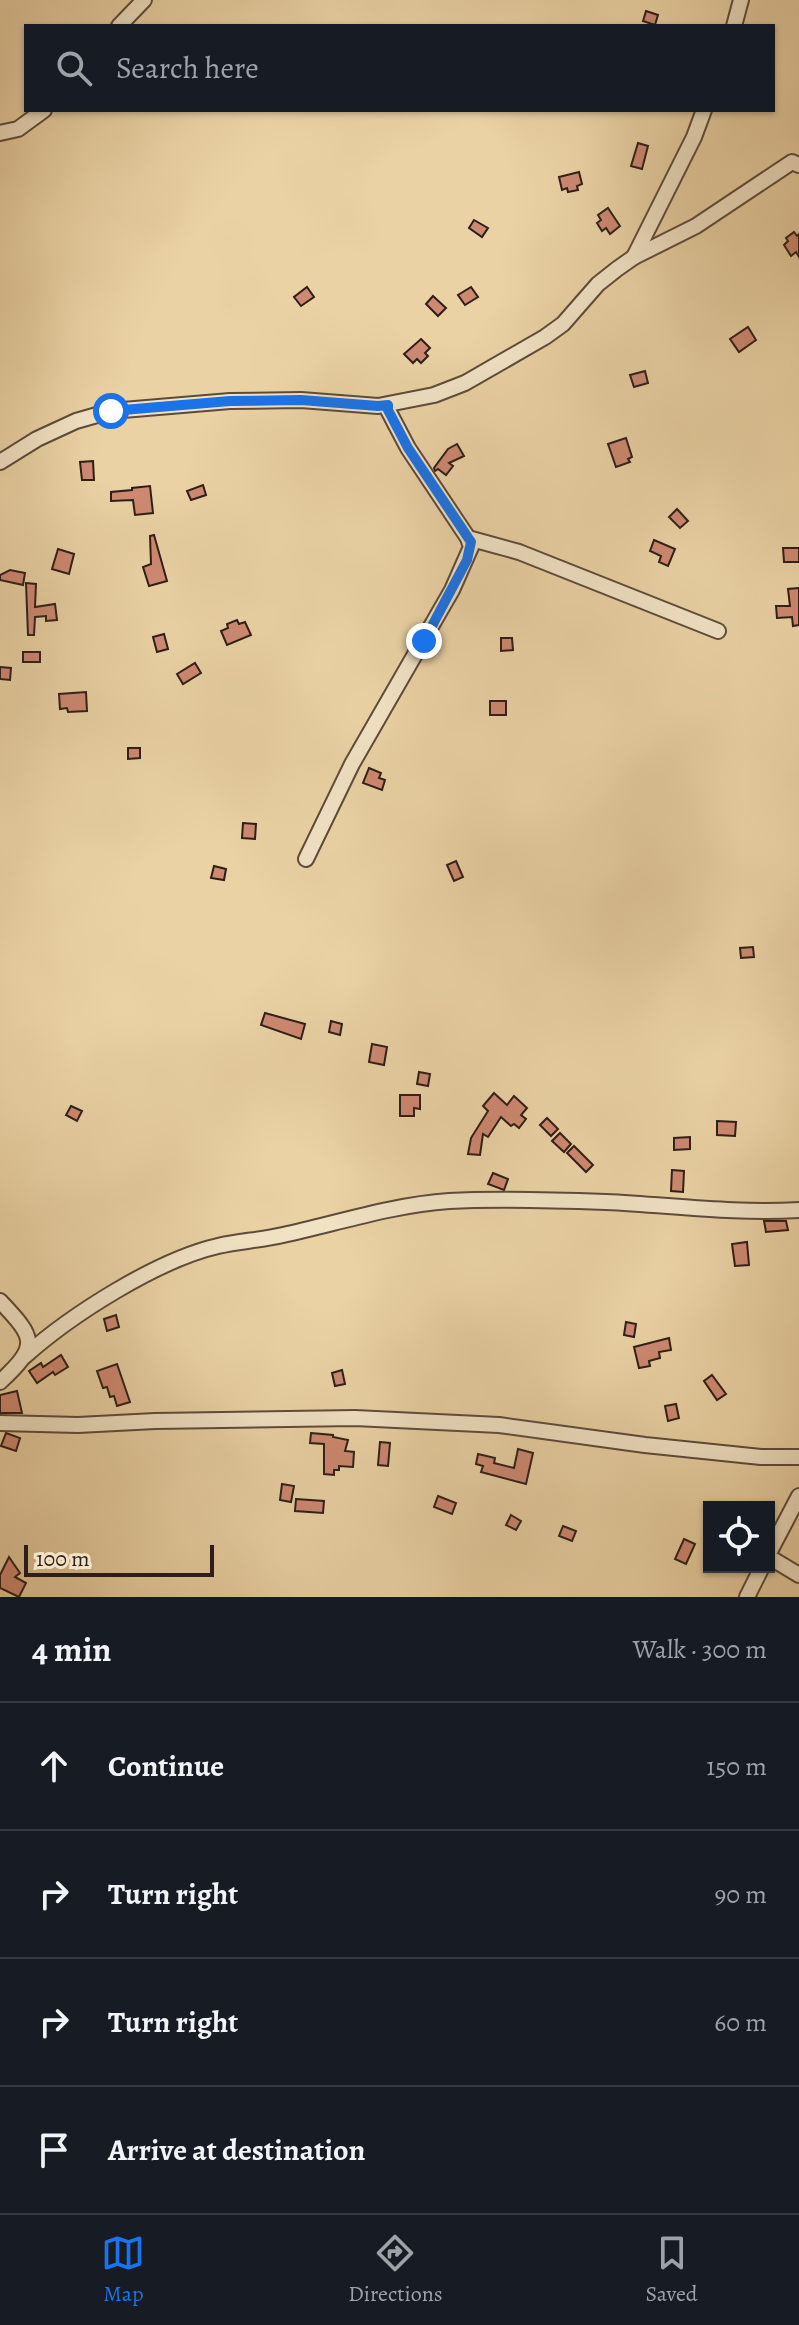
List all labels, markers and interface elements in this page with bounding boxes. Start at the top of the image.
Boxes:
search box [24,24,775,112]
icon: search [52,46,96,90]
text: Search here [116,48,259,88]
route start [93,393,129,429]
route end [406,623,442,659]
map controls [703,1501,775,1573]
button: locate [703,1501,775,1573]
scale bar [24,1541,214,1577]
text: 100 m [36,1544,90,1574]
text: 4 min [32,1626,111,1673]
text: Walk · 300 m [633,1632,767,1667]
icon: ahead [32,1744,76,1788]
text: Continue [108,1746,224,1786]
text: 150 m [706,1749,767,1784]
icon: right [32,1872,76,1916]
text: Turn right [108,1874,238,1914]
text: 90 m [715,1877,767,1912]
icon: right [32,2000,76,2044]
text: Turn right [108,2002,238,2042]
text: 60 m [714,2005,767,2040]
icon: arrive [32,2128,76,2172]
text: Arrive at destination [108,2130,365,2170]
tab: Map [101,2231,145,2309]
tab: Directions [348,2231,443,2309]
tab: Saved [645,2231,698,2309]

